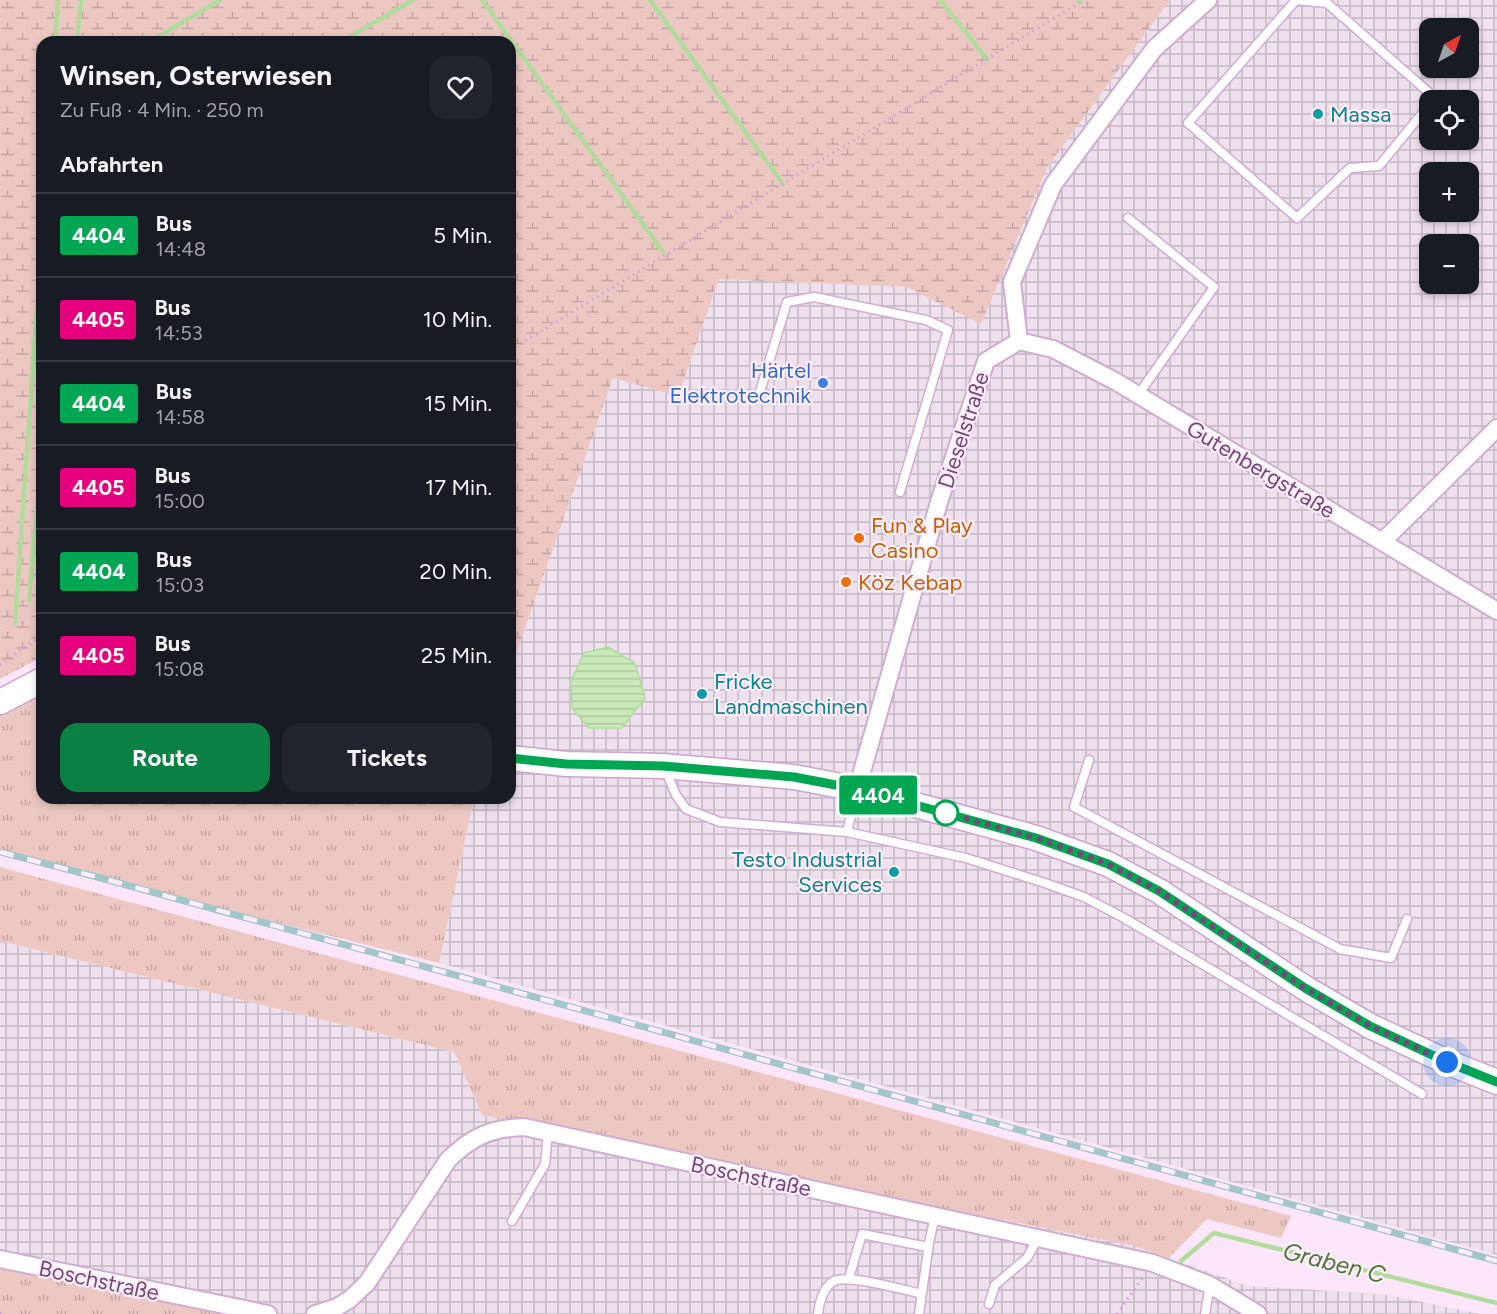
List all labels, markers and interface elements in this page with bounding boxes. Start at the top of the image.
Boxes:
north arrow [1419,18,1479,78]
map controls [1419,18,1479,294]
button: heart [429,56,492,119]
text: Winsen, Osterwiesen [60,58,332,92]
button: locate [1419,90,1479,150]
text: Zu Fuß · 4 Min. · 250 m [60,98,264,122]
place label: Massa [1330,101,1392,128]
marker: Massa [1311,107,1325,121]
text: Abfahrten [60,151,163,178]
button: + [1419,162,1479,222]
text: Bus [156,210,192,237]
text: 5 Min. [433,222,492,249]
text: 4404 [72,223,126,248]
button: − [1419,234,1479,294]
text: 14:48 [156,237,206,261]
text: Bus [154,294,191,321]
text: 10 Min. [423,306,492,333]
text: 4405 [72,307,124,332]
text: 14:53 [154,321,203,345]
place label: Härtel Elektrotechnik [669,357,811,409]
street label: Dieselstraße [932,368,995,492]
marker: Härtel Elektrotechnik [816,376,830,390]
text: Bus [156,378,192,405]
text: 15 Min. [424,390,492,417]
text: 4404 [72,391,126,416]
text: 14:58 [156,405,205,429]
street label: Gutenbergstraße [1182,414,1340,524]
text: Bus [154,462,191,489]
text: 17 Min. [425,474,492,501]
text: 4405 [72,475,124,500]
text: 15:00 [154,489,205,513]
place label: Fun & Play Casino [871,512,973,564]
marker: Fun & Play Casino [852,531,866,545]
text: Bus [156,546,192,573]
text: 20 Min. [420,558,492,585]
text: 4404 [72,559,126,584]
place label: Köz Kebap [858,569,963,596]
text: 15:03 [156,573,204,597]
marker: Köz Kebap [839,575,853,589]
text: Bus [154,630,191,657]
text: 25 Min. [421,642,492,669]
text: 4405 [72,643,124,668]
text: 15:08 [154,657,204,681]
place label: Fricke Landmaschinen [714,668,868,720]
marker: Fricke Landmaschinen [695,687,709,701]
button: Route [60,723,270,792]
button: Tickets [282,723,492,792]
line badge: 4404 [836,776,920,814]
text: 4404 [851,783,905,808]
unlabelled marker [933,800,959,826]
place label: Testo Industrial Services [732,846,882,898]
marker: Testo Industrial Services [887,865,901,879]
your location [1432,1047,1462,1077]
street label: Boschstraße [688,1151,814,1202]
water label: Graben C [1280,1236,1389,1289]
street label: Boschstraße [36,1255,162,1306]

